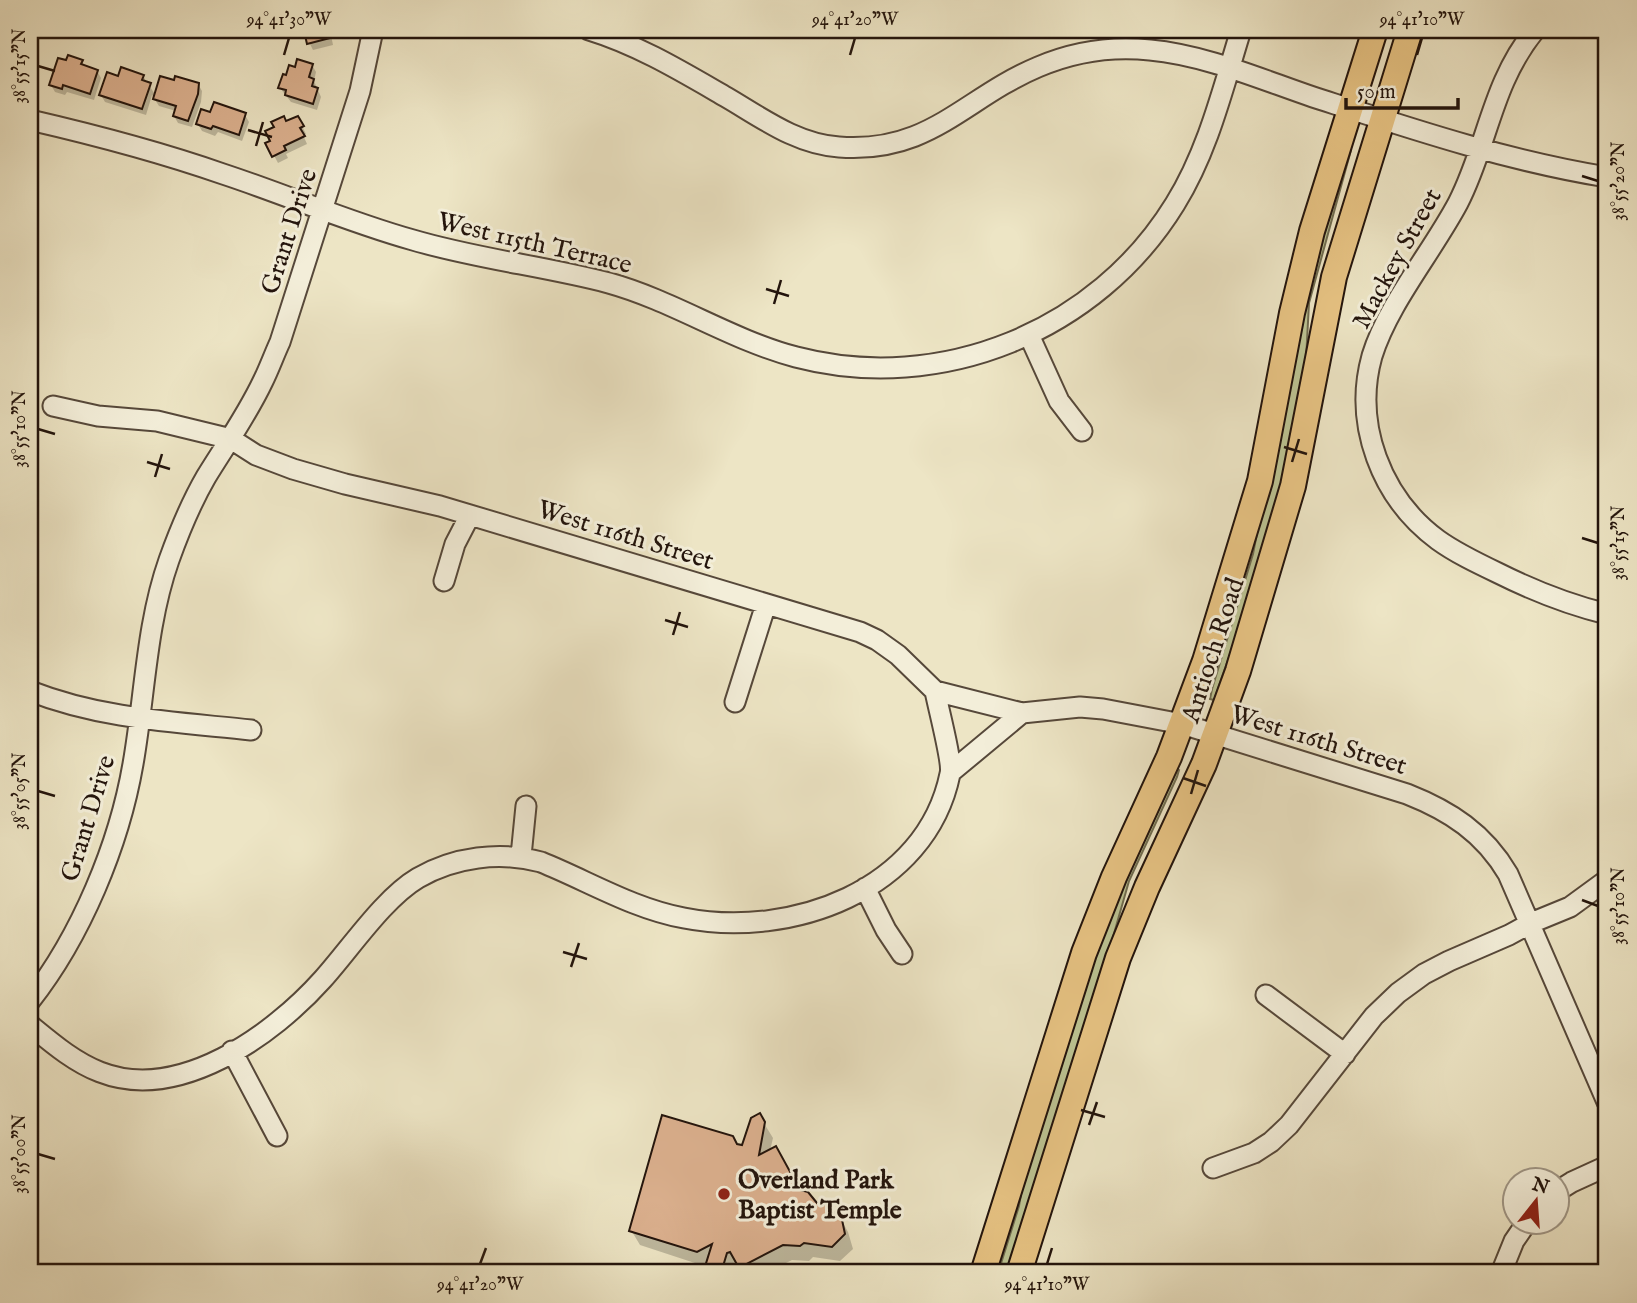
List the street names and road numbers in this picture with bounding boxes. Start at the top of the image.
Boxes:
street label: Grant Drive [254,164,325,299]
street label: Mackey Street [1345,183,1449,335]
street label: West 115th Terrace [434,205,635,282]
street label: West 116th Street [533,493,718,578]
street label: Antioch Road [1174,574,1252,728]
street label: West 116th Street [1226,698,1411,783]
street label: Grant Drive [54,751,123,886]

